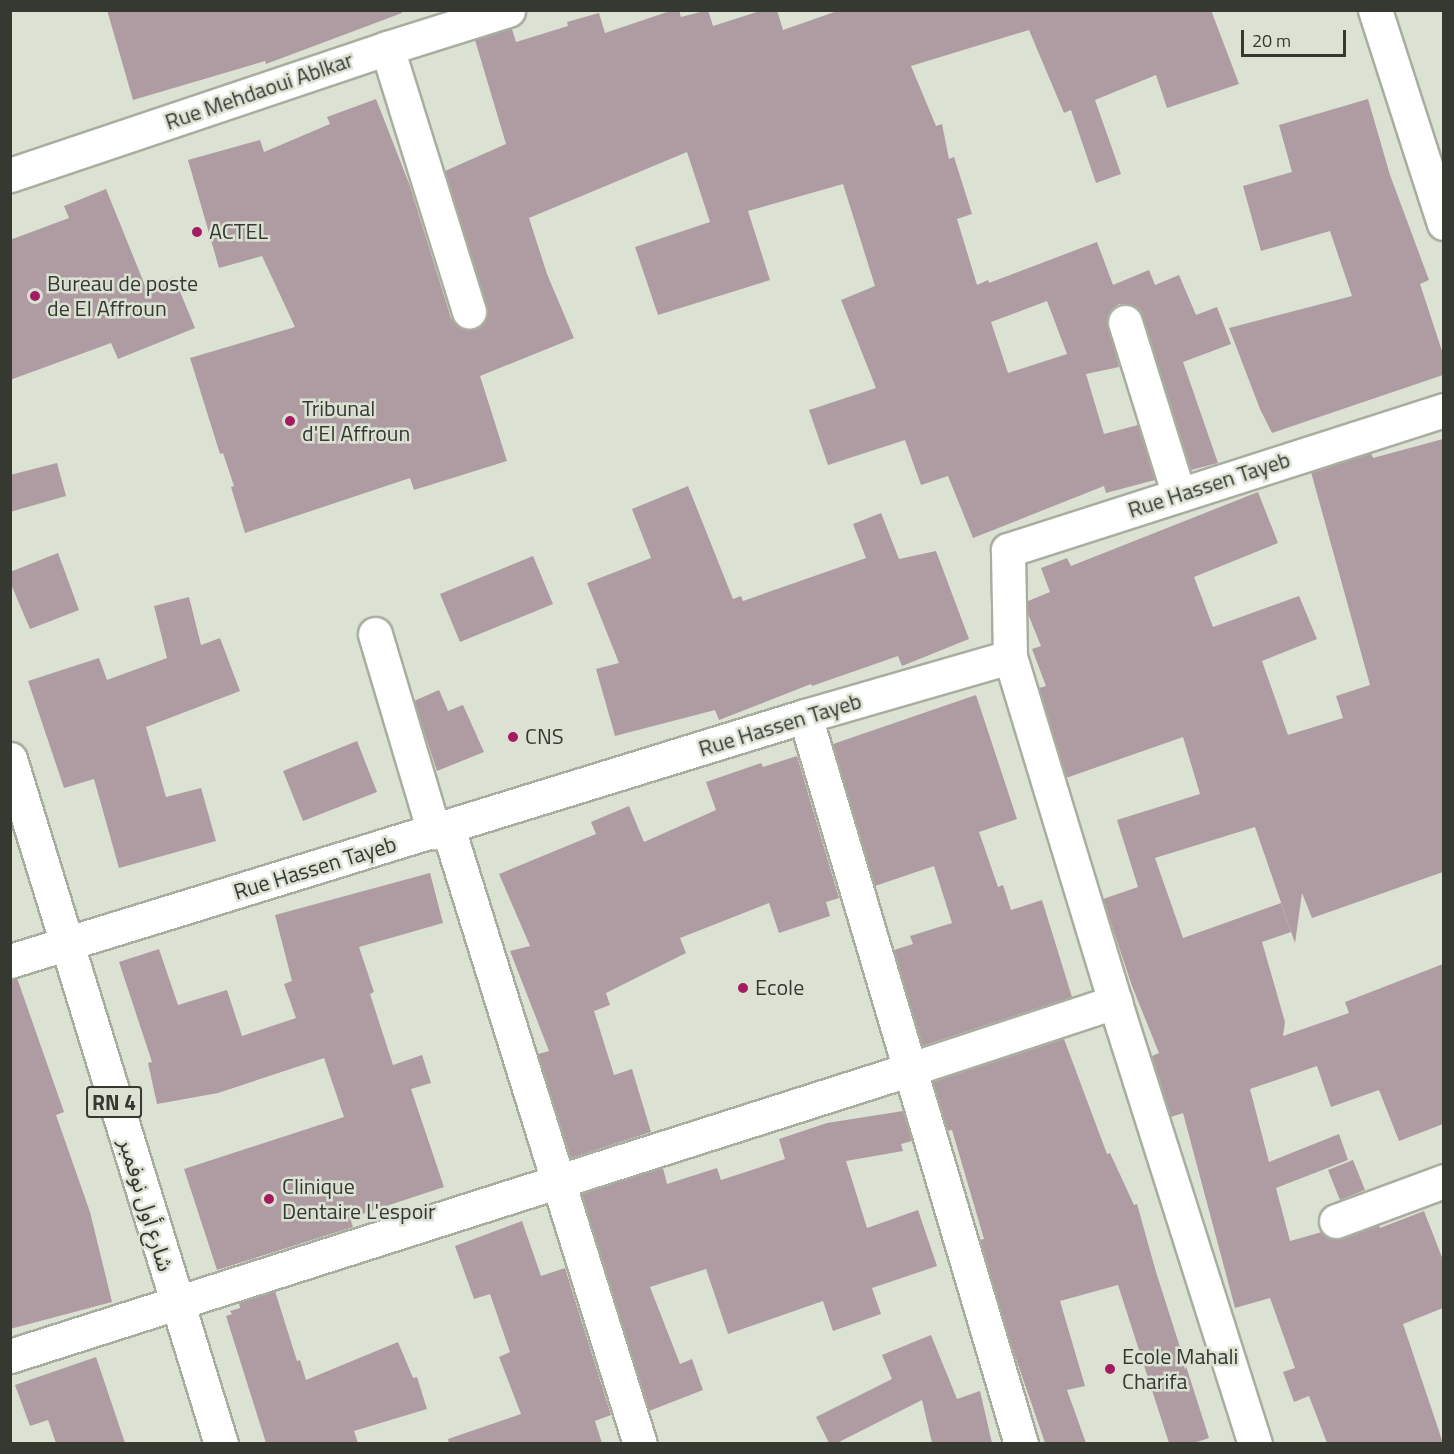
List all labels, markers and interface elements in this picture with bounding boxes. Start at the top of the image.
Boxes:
scale bar [1244,18,1349,56]
text: 20 m [1252,27,1291,54]
street label: Rue Mehdaoui Ablkar [162,46,356,136]
place label: ACTEL [209,219,268,245]
marker: ACTEL [190,225,204,239]
place label: Bureau de poste de El Affroun [47,270,198,322]
marker: Bureau de poste de El Affroun [28,289,42,303]
place label: Tribunal d'El Affroun [302,395,410,446]
marker: Tribunal d'El Affroun [283,414,297,428]
street label: Rue Hassen Tayeb [1125,446,1293,524]
street label: Rue Hassen Tayeb [695,688,865,762]
place label: CNS [525,724,564,750]
marker: CNS [506,730,520,744]
street label: Rue Hassen Tayeb [230,831,400,905]
place label: Ecole [755,975,804,1001]
marker: Ecole [736,981,750,995]
road number: RN 4 [86,1084,142,1120]
street label: شارع أول نوفمبر [113,1135,179,1275]
place label: Clinique Dentaire L'espoir [282,1173,436,1224]
marker: Clinique Dentaire L'espoir [260,1190,278,1208]
place label: Ecole Mahali Charifa [1122,1343,1238,1394]
marker: Ecole Mahali Charifa [1103,1362,1117,1376]

